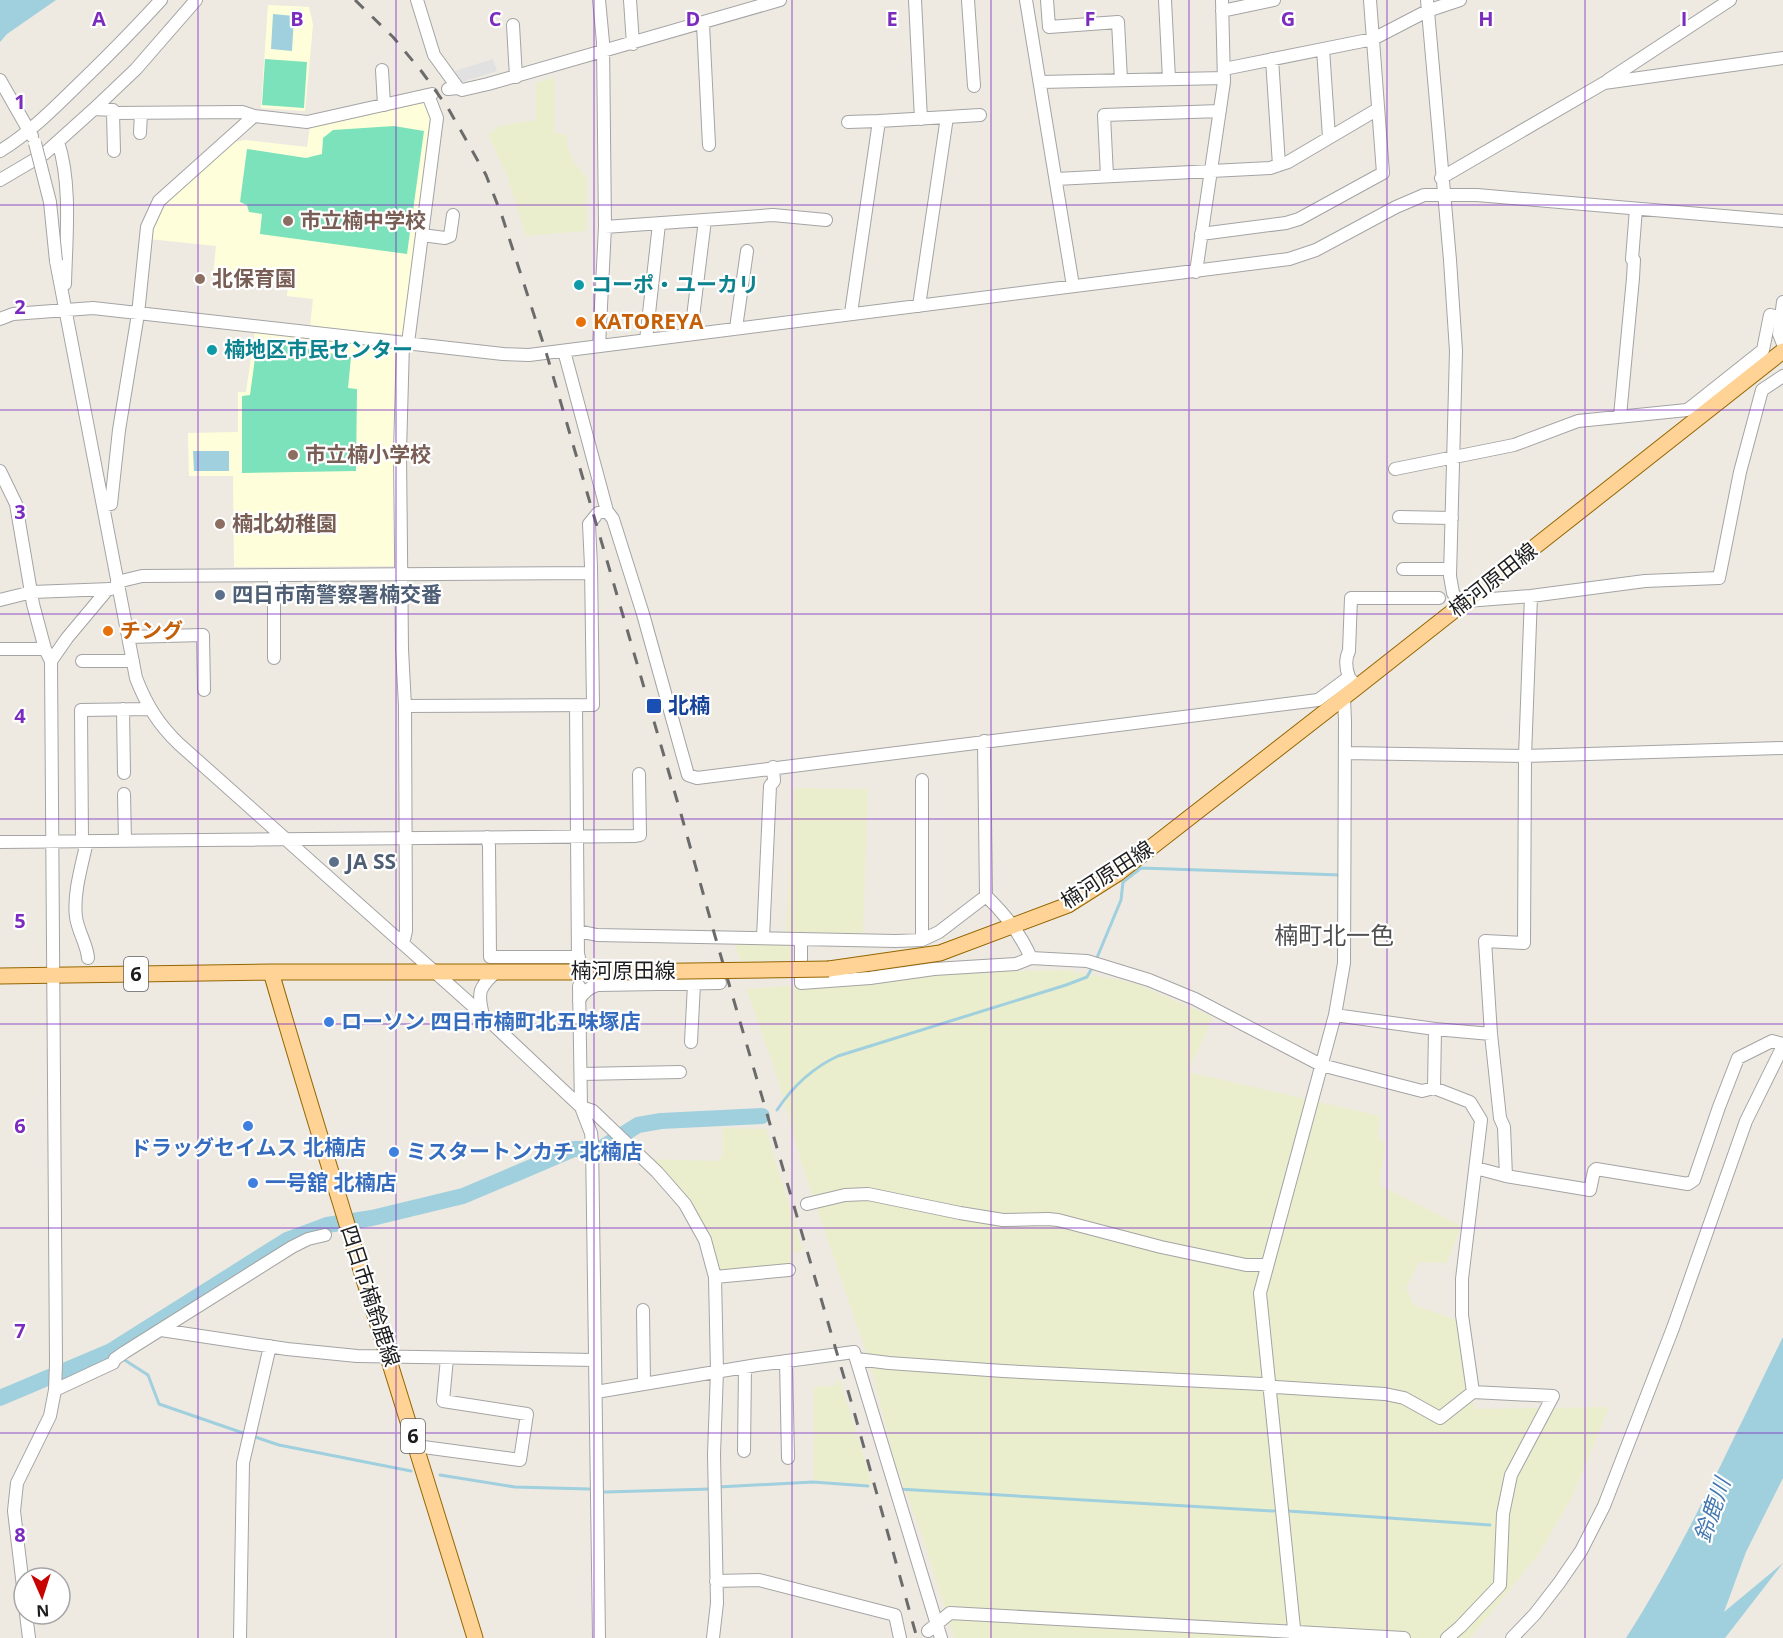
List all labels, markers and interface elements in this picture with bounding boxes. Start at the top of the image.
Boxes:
text: A [92,5,106,32]
text: B [290,5,304,32]
text: C [489,5,502,32]
text: D [686,5,700,32]
text: E [886,5,898,32]
text: F [1085,5,1095,32]
text: G [1281,5,1295,32]
text: H [1478,5,1494,32]
text: I [1681,5,1687,32]
text: 1 [14,88,26,115]
place label: 市立楠中学校 [300,206,426,234]
marker: 市立楠中学校 [281,214,295,228]
place label: 北保育園 [212,264,296,292]
place label: コーポ・ユーカリ [591,270,759,298]
marker: 北保育園 [193,272,207,286]
marker: コーポ・ユーカリ [572,278,586,292]
text: 2 [14,293,26,320]
place label: KATOREYA [593,307,704,335]
marker: KATOREYA [574,315,588,329]
place label: 楠地区市民センター [224,335,413,363]
marker: 楠地区市民センター [205,343,219,357]
place label: 市立楠小学校 [305,440,431,468]
marker: 市立楠小学校 [286,448,300,462]
text: 3 [14,498,26,525]
place label: 楠北幼稚園 [232,509,337,537]
marker: 楠北幼稚園 [213,517,227,531]
street label: 楠河原田線 [1442,536,1542,623]
place label: 四日市南警察署楠交番 [232,580,442,608]
marker: 四日市南警察署楠交番 [213,588,227,602]
place label: チング [120,616,183,644]
marker: チング [101,624,115,638]
place label: 北楠 [668,691,710,719]
marker: 北楠 [645,697,663,715]
text: 4 [14,702,26,729]
street label: 楠河原田線 [1055,834,1158,914]
place label: JA SS [344,847,396,875]
marker: JA SS [327,855,341,869]
text: 5 [14,907,26,934]
district label: 楠町北一色 [1274,918,1394,951]
street label: 楠河原田線 [571,956,676,984]
road number: 6 [124,957,148,991]
place label: ローソン 四日市楠町北五味塚店 [341,1007,640,1035]
marker: ローソン 四日市楠町北五味塚店 [322,1015,336,1029]
text: 6 [14,1112,26,1139]
marker: ドラッグセイムス 北楠店 [241,1119,255,1133]
place label: ドラッグセイムス 北楠店 [130,1133,366,1161]
place label: ミスタートンカチ 北楠店 [406,1137,642,1165]
marker: ミスタートンカチ 北楠店 [387,1145,401,1159]
place label: 一号舘 北楠店 [265,1168,396,1196]
marker: 一号舘 北楠店 [246,1176,260,1190]
street label: 四日市楠鈴鹿線 [335,1221,407,1370]
text: 7 [14,1317,26,1344]
road number: 6 [401,1419,425,1453]
water label: 鈴鹿川 [1686,1472,1737,1546]
text: 8 [14,1521,26,1548]
north arrow [12,1566,72,1626]
text: N [36,1600,50,1622]

